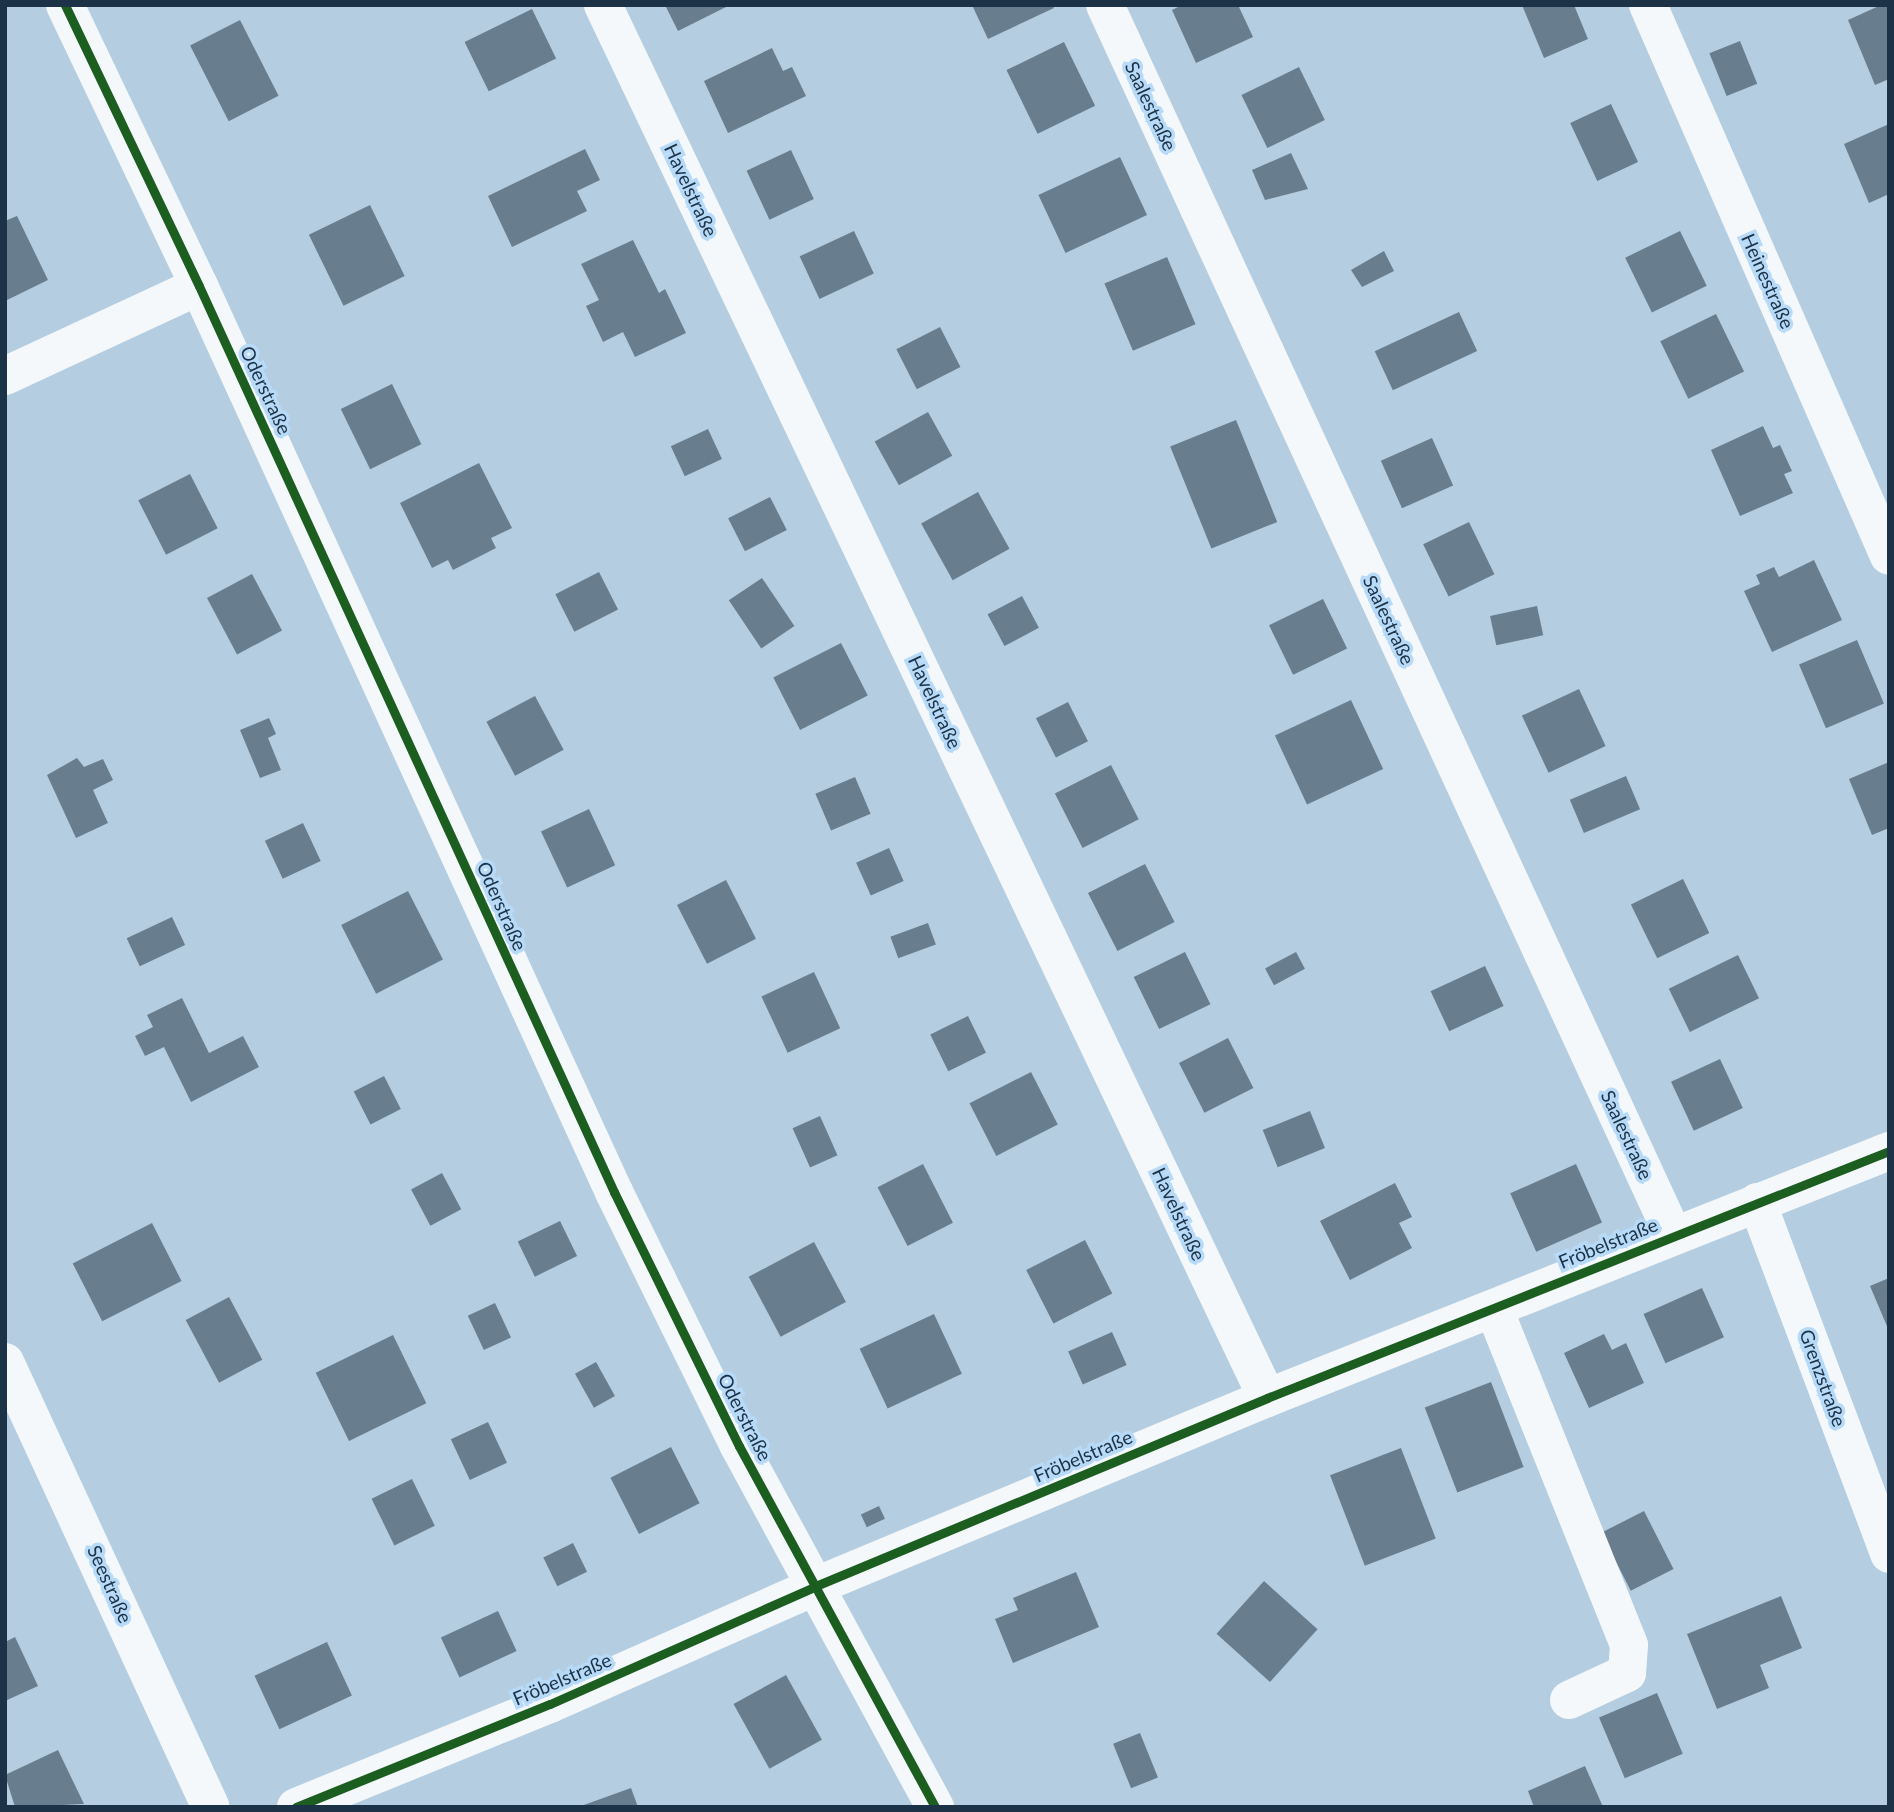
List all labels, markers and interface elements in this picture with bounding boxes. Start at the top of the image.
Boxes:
street label: Saalestraße [1120,58,1182,154]
street label: Havelstraße [660,140,722,240]
street label: Heinestraße [1737,230,1799,332]
street label: Oderstraße [236,342,296,438]
street label: Saalestraße [1358,572,1420,668]
street label: Havelstraße [904,652,966,752]
street label: Oderstraße [472,858,532,954]
street label: Saalestraße [1596,1087,1658,1183]
street label: Havelstraße [1148,1164,1210,1264]
street label: Fröbelstraße [1555,1213,1661,1273]
street label: Grenzstraße [1795,1326,1851,1430]
street label: Oderstraße [713,1370,777,1464]
street label: Fröbelstraße [1030,1425,1136,1487]
street label: Seestraße [83,1542,137,1626]
street label: Fröbelstraße [509,1648,615,1710]

